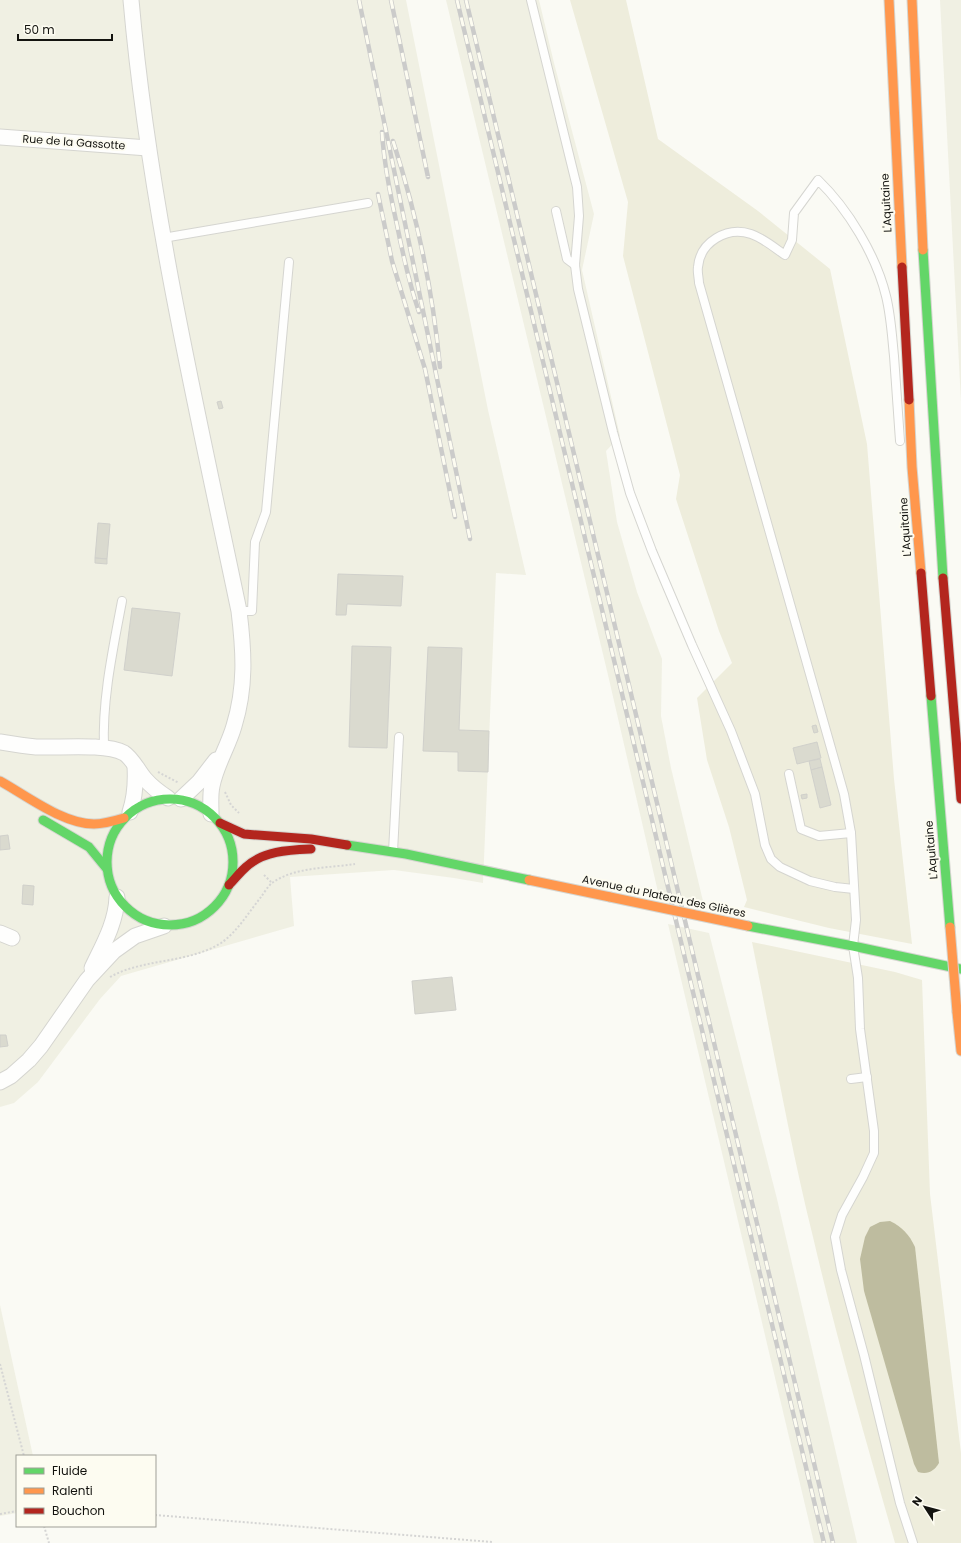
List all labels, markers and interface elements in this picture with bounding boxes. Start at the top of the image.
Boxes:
scale bar [18,16,112,42]
text: 50 m [24,21,55,38]
street label: Rue de la Gassotte [22,130,126,154]
street label: L'Aquitaine [876,173,896,233]
street label: L'Aquitaine [895,497,915,557]
street label: L'Aquitaine [920,820,942,880]
street label: Avenue du Plateau des Glières [581,871,747,921]
legend [16,1455,156,1527]
text: Fluide [52,1462,87,1479]
text: Ralenti [52,1482,93,1499]
north arrow [905,1487,945,1527]
text: N [908,1493,926,1509]
text: Bouchon [52,1502,105,1519]

